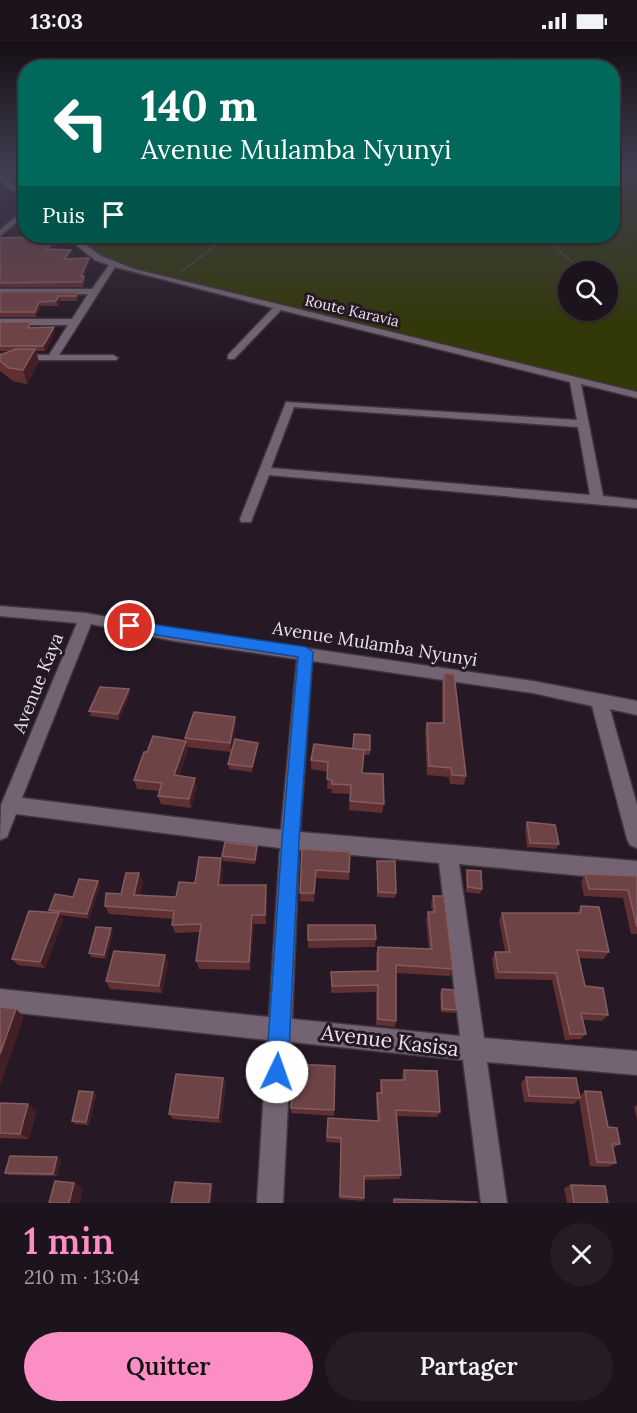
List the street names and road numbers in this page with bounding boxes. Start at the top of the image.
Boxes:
street label: Route Karavia [303,290,401,331]
street label: Avenue Mulamba Nyunyi [270,616,479,671]
street label: Avenue Kaya [7,629,68,737]
street label: Avenue Kasisa [319,1019,460,1062]

